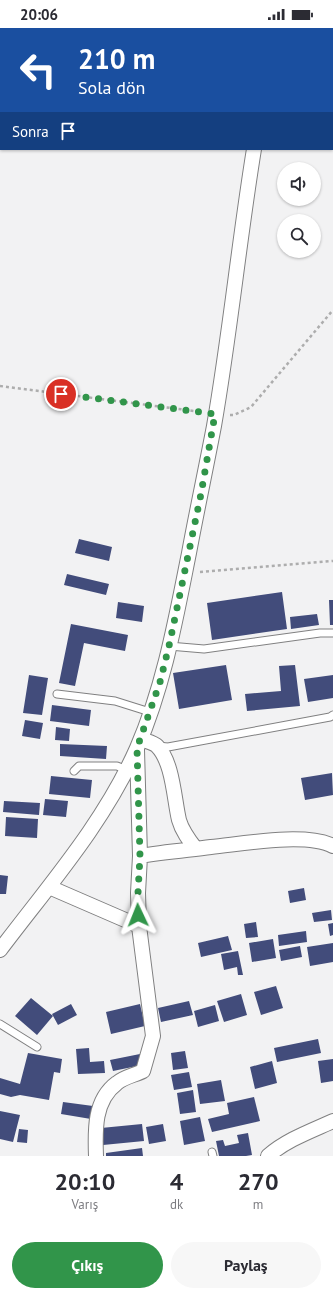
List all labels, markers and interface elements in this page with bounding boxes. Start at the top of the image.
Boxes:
text: 20:06 [20,5,58,24]
text: 210 m [78,40,155,77]
icon: left [12,44,64,96]
text: Sola dön [78,76,145,99]
icon: arrive [57,120,79,142]
text: Sonra [12,122,49,141]
map controls [277,162,321,258]
button: sound [277,162,321,206]
button: search [277,214,321,258]
pin [44,377,78,411]
icon: arrive [50,383,72,405]
position arrow [117,894,159,936]
text: 20:10 [54,1166,115,1197]
text: 4 [170,1166,183,1197]
text: 270 [238,1166,279,1197]
text: Varış [72,1196,98,1213]
text: dk [170,1196,183,1213]
text: m [253,1196,263,1213]
button: Çıkış [12,1242,163,1288]
button: Paylaş [171,1242,321,1288]

